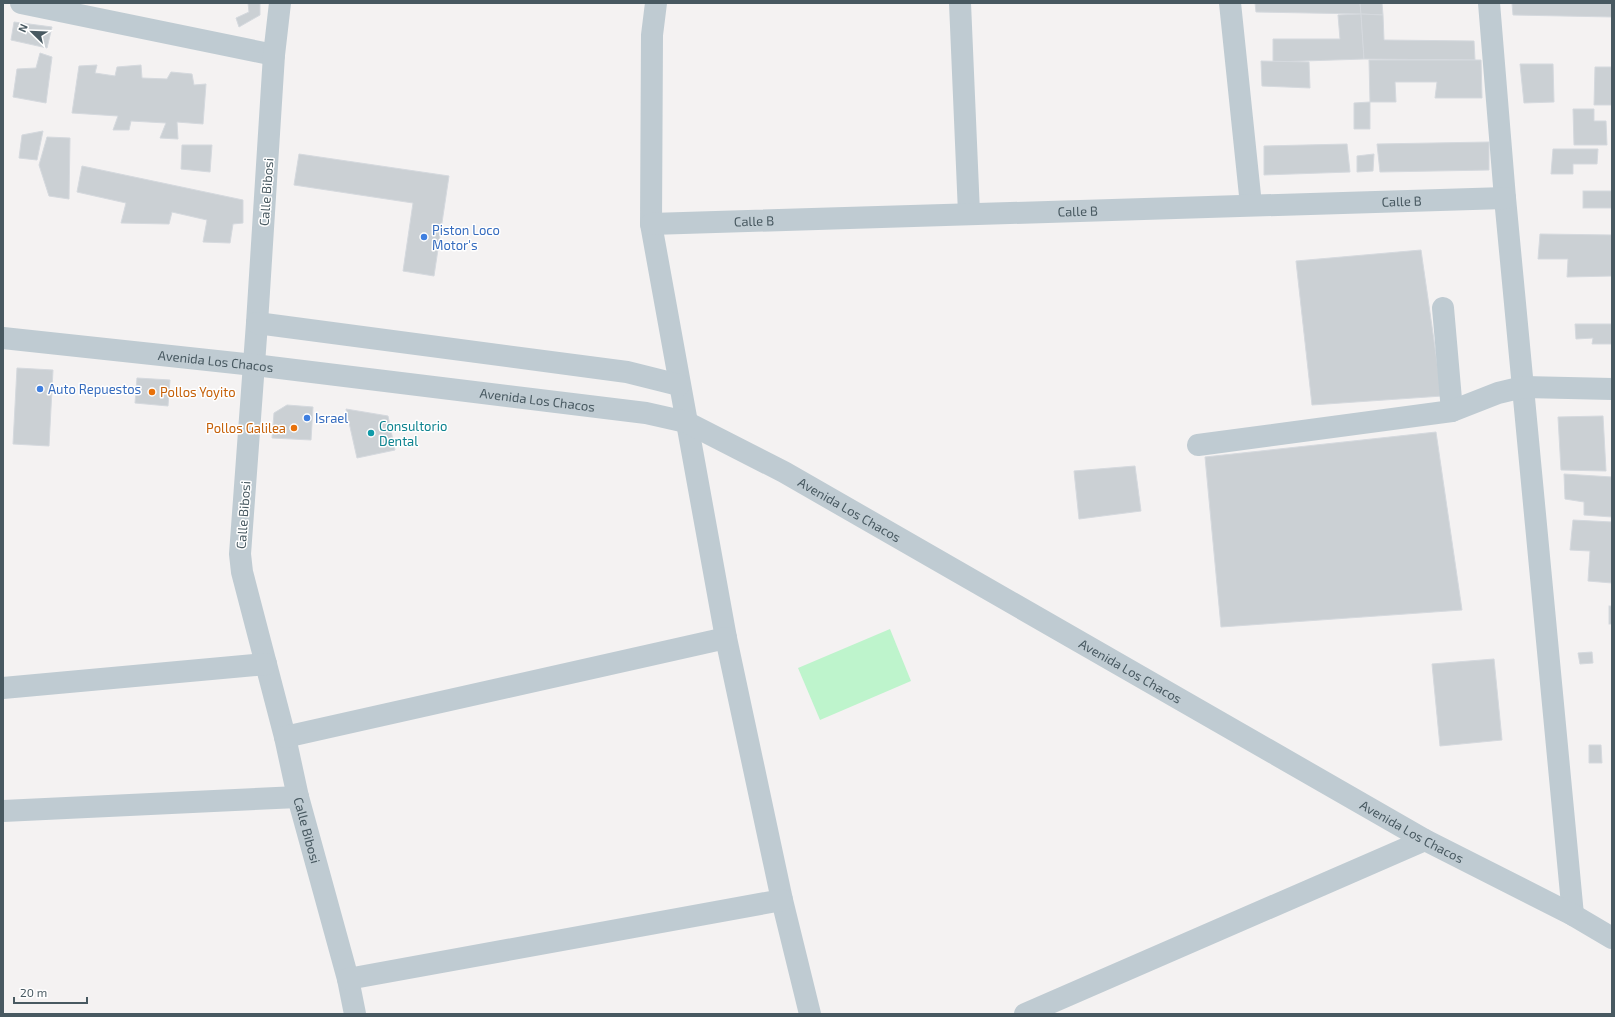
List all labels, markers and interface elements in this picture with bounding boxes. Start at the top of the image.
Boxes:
north arrow [12,12,52,52]
text: N [15,22,30,34]
street label: Calle Bibosi [256,157,276,227]
street label: Calle B [1381,193,1422,210]
street label: Calle B [1057,202,1098,220]
street label: Calle B [734,212,774,229]
place label: Piston Loco Motor's [432,222,500,253]
marker: Piston Loco Motor's [419,232,429,242]
street label: Avenida Los Chacos [157,347,274,375]
place label: Auto Repuestos [48,381,141,397]
marker: Auto Repuestos [35,384,45,394]
place label: Pollos Yoyito [160,384,236,400]
street label: Avenida Los Chacos [479,385,596,415]
marker: Pollos Yoyito [147,387,157,397]
place label: Israel [315,410,348,426]
marker: Israel [302,413,312,423]
place label: Consultorio Dental [379,418,447,449]
place label: Pollos Galilea [206,420,286,436]
marker: Pollos Galilea [289,423,299,433]
marker: Consultorio Dental [366,428,376,438]
street label: Avenida Los Chacos [795,474,904,545]
street label: Calle Bibosi [233,480,253,550]
street label: Avenida Los Chacos [1076,635,1185,707]
street label: Calle Bibosi [290,795,324,865]
street label: Avenida Los Chacos [1357,796,1466,866]
scale bar [14,979,87,1005]
text: 20 m [20,985,47,999]

